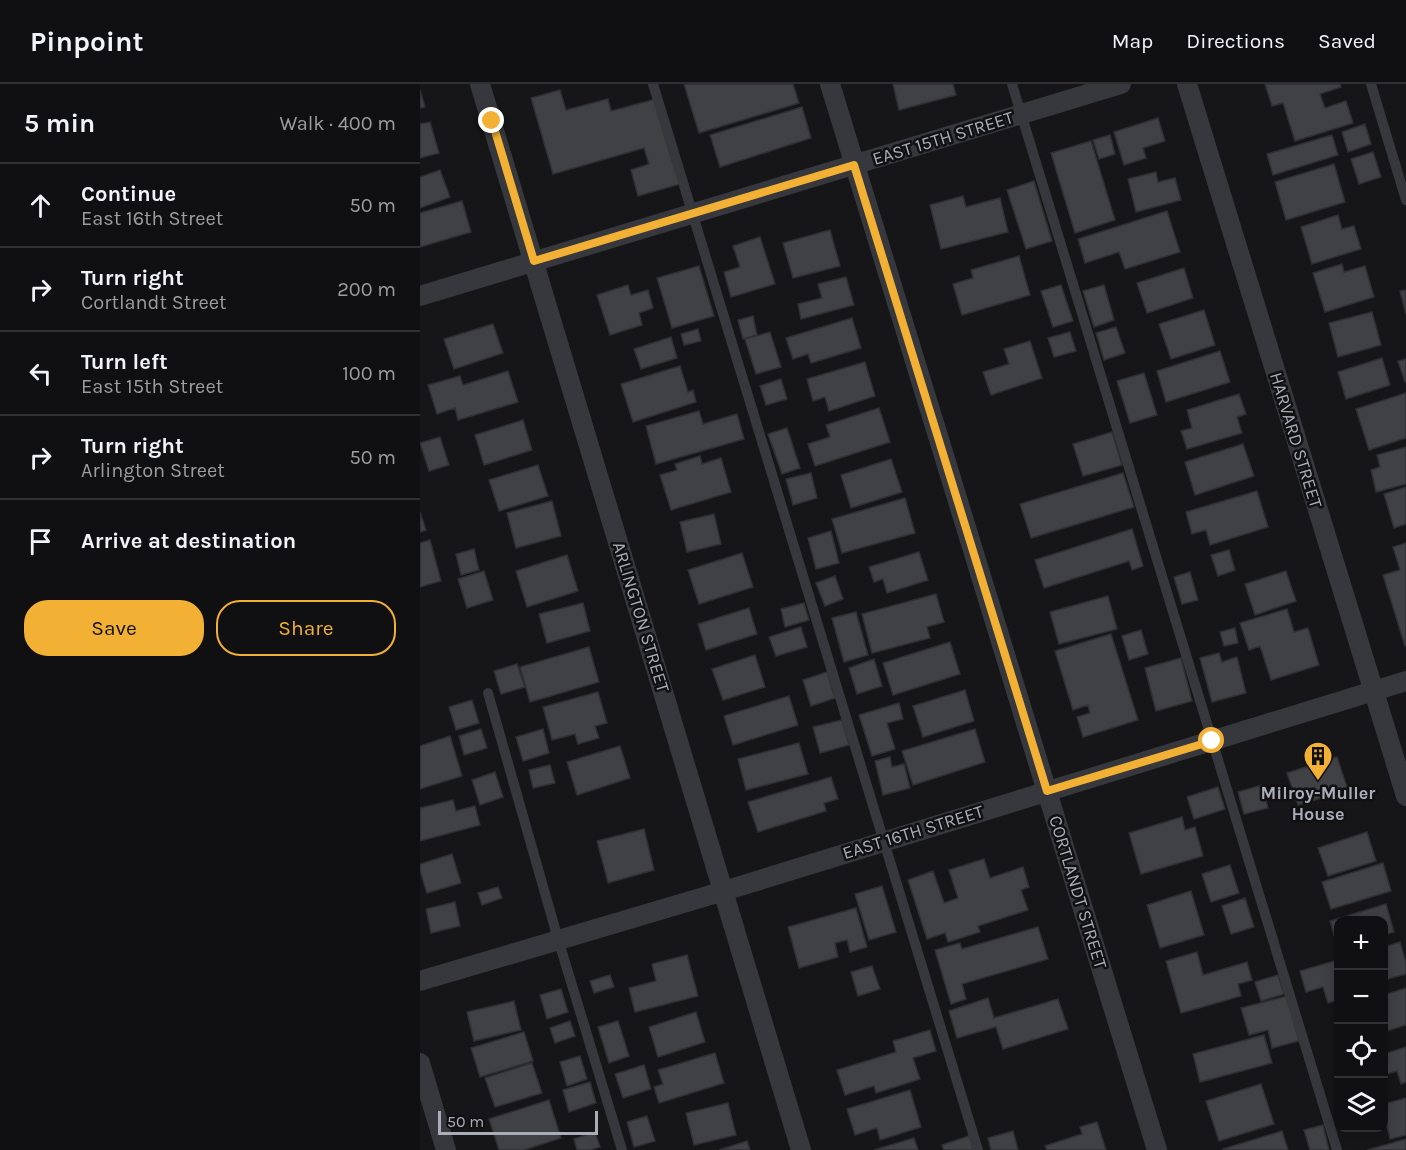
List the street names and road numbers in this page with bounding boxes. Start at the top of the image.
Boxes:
street label: EAST 15TH STREET [870,106,1016,170]
street label: HARVARD STREET [1265,370,1327,510]
street label: ARLINGTON STREET [608,539,674,695]
street label: EAST 16TH STREET [840,800,986,864]
street label: CORTLANDT STREET [1044,813,1112,971]

